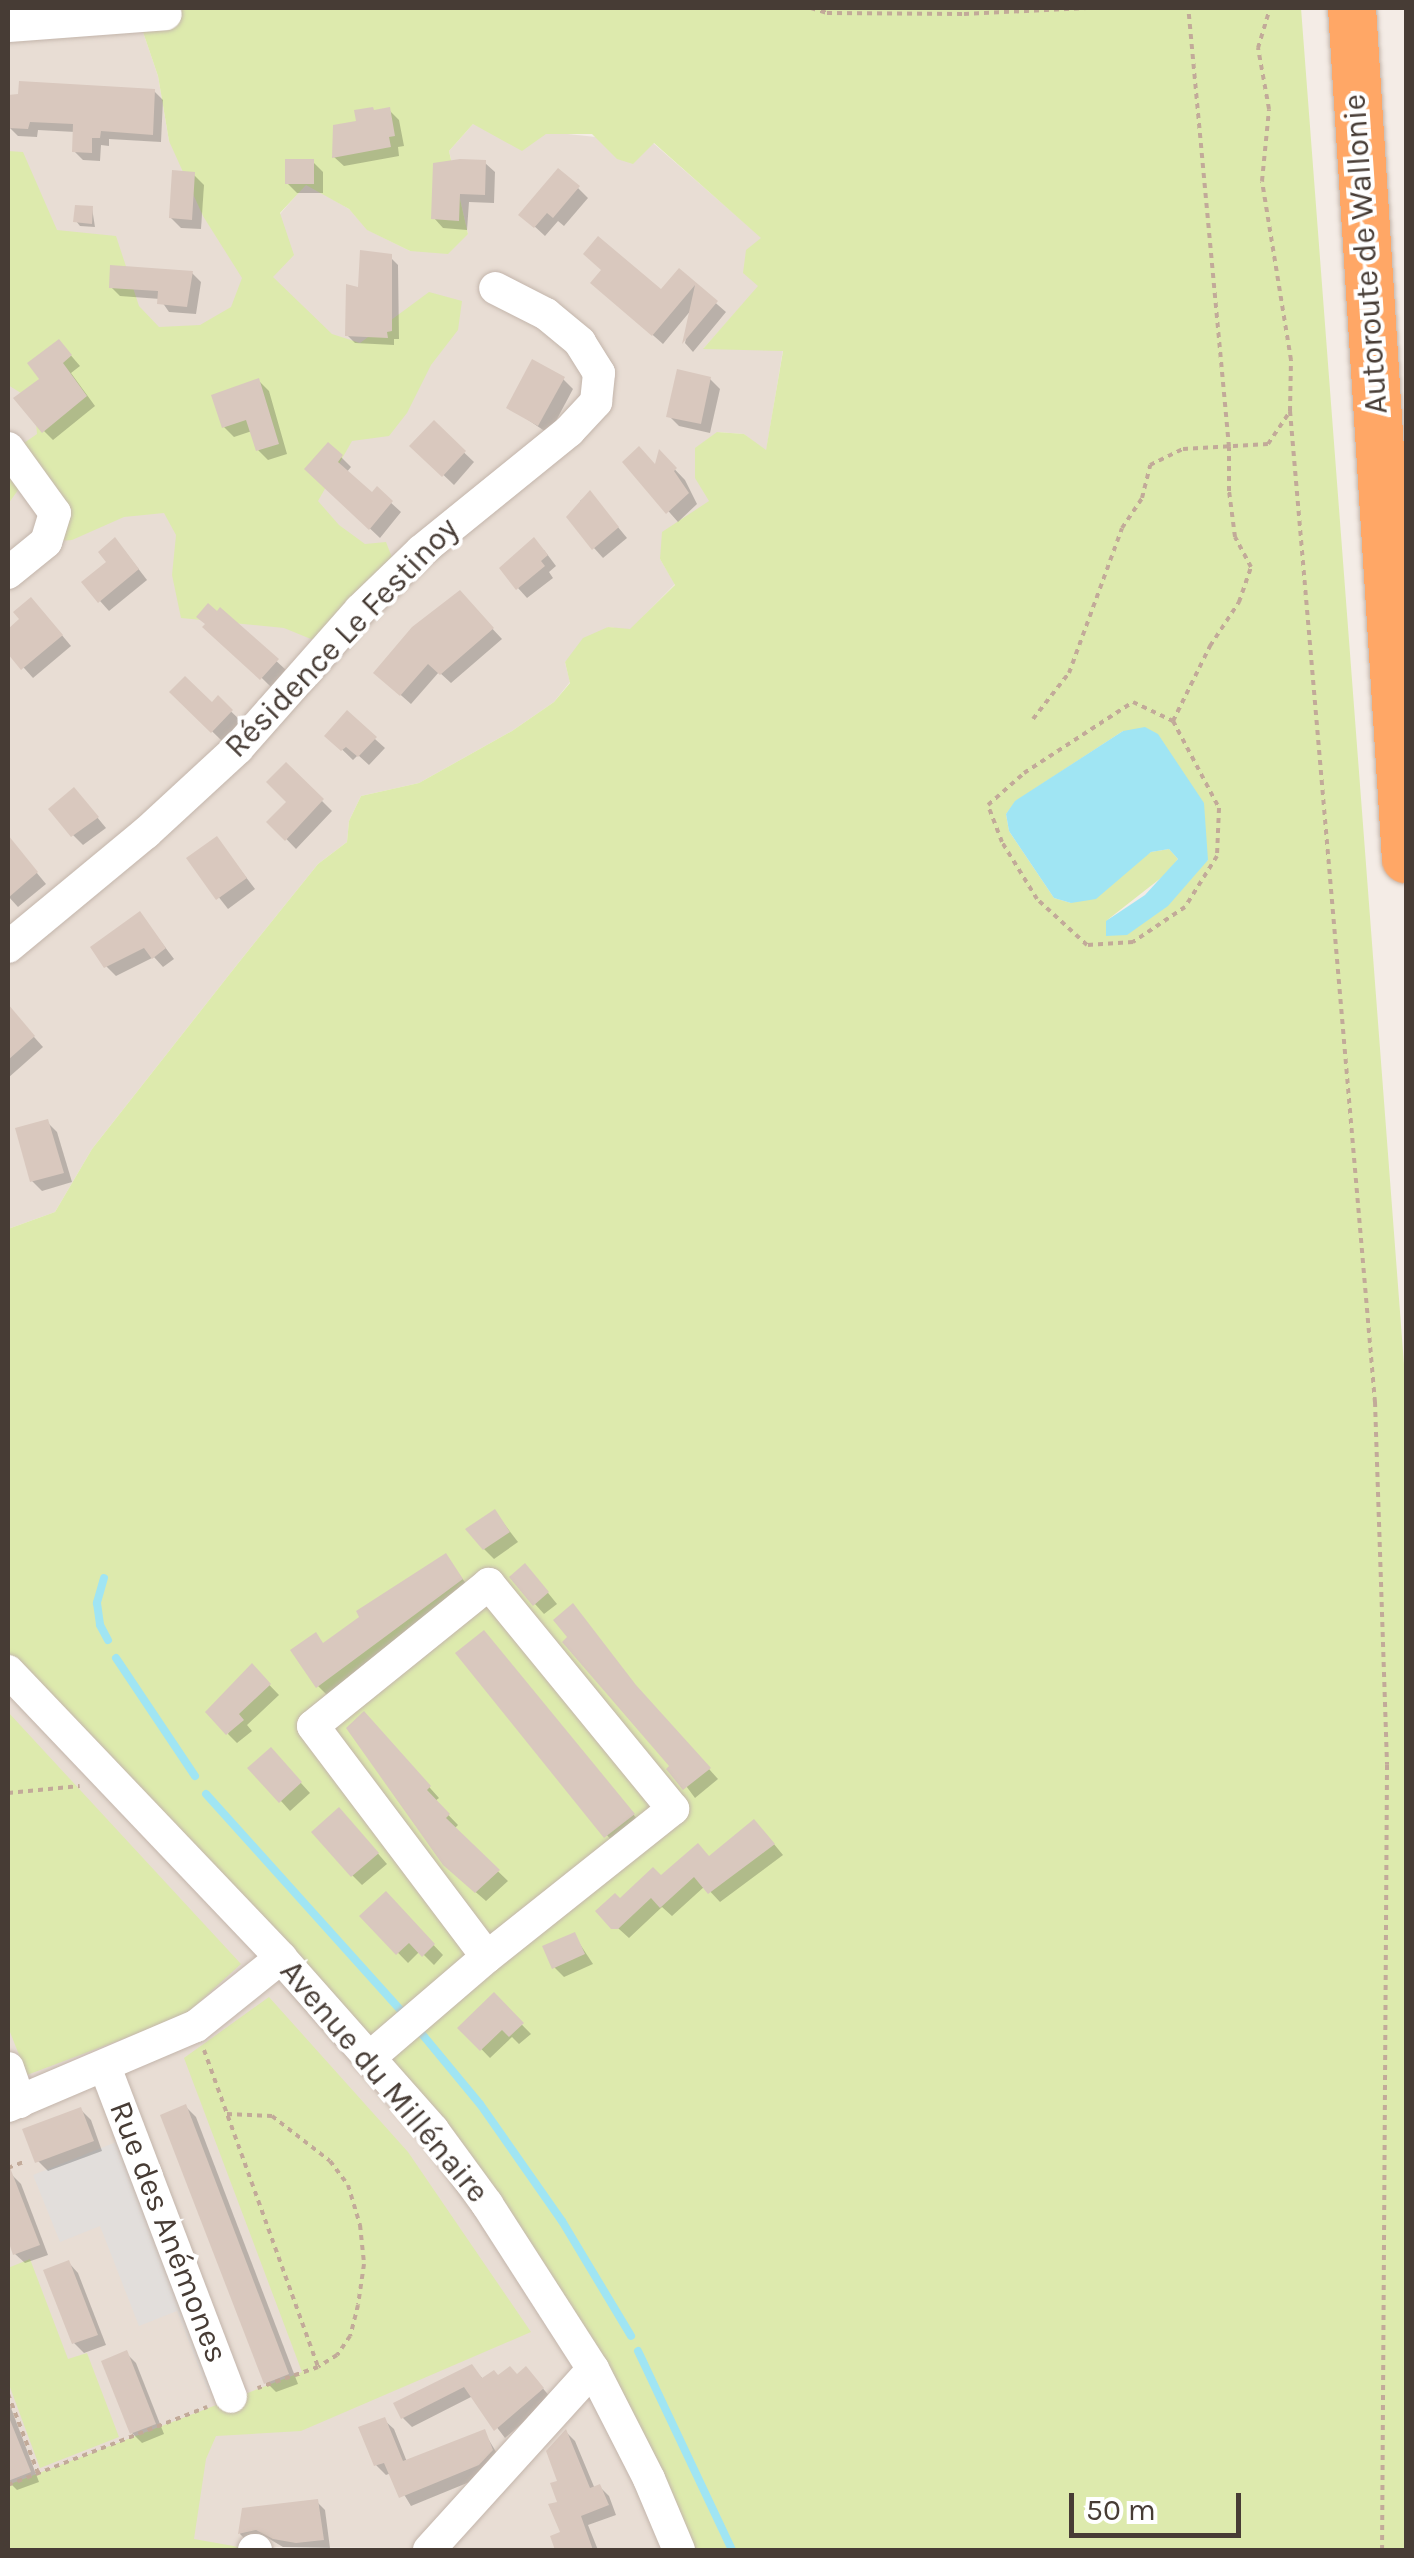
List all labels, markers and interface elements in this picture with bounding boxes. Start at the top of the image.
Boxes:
street label: Autoroute de Wallonie [1336,93,1396,415]
street label: Résidence Le Festinoy [217,510,467,766]
street label: Avenue du Millénaire [271,1953,497,2211]
street label: Rue des Anémones [100,2096,236,2368]
scale bar [1074,2473,1246,2535]
text: 50 m [1086,2492,1156,2528]

